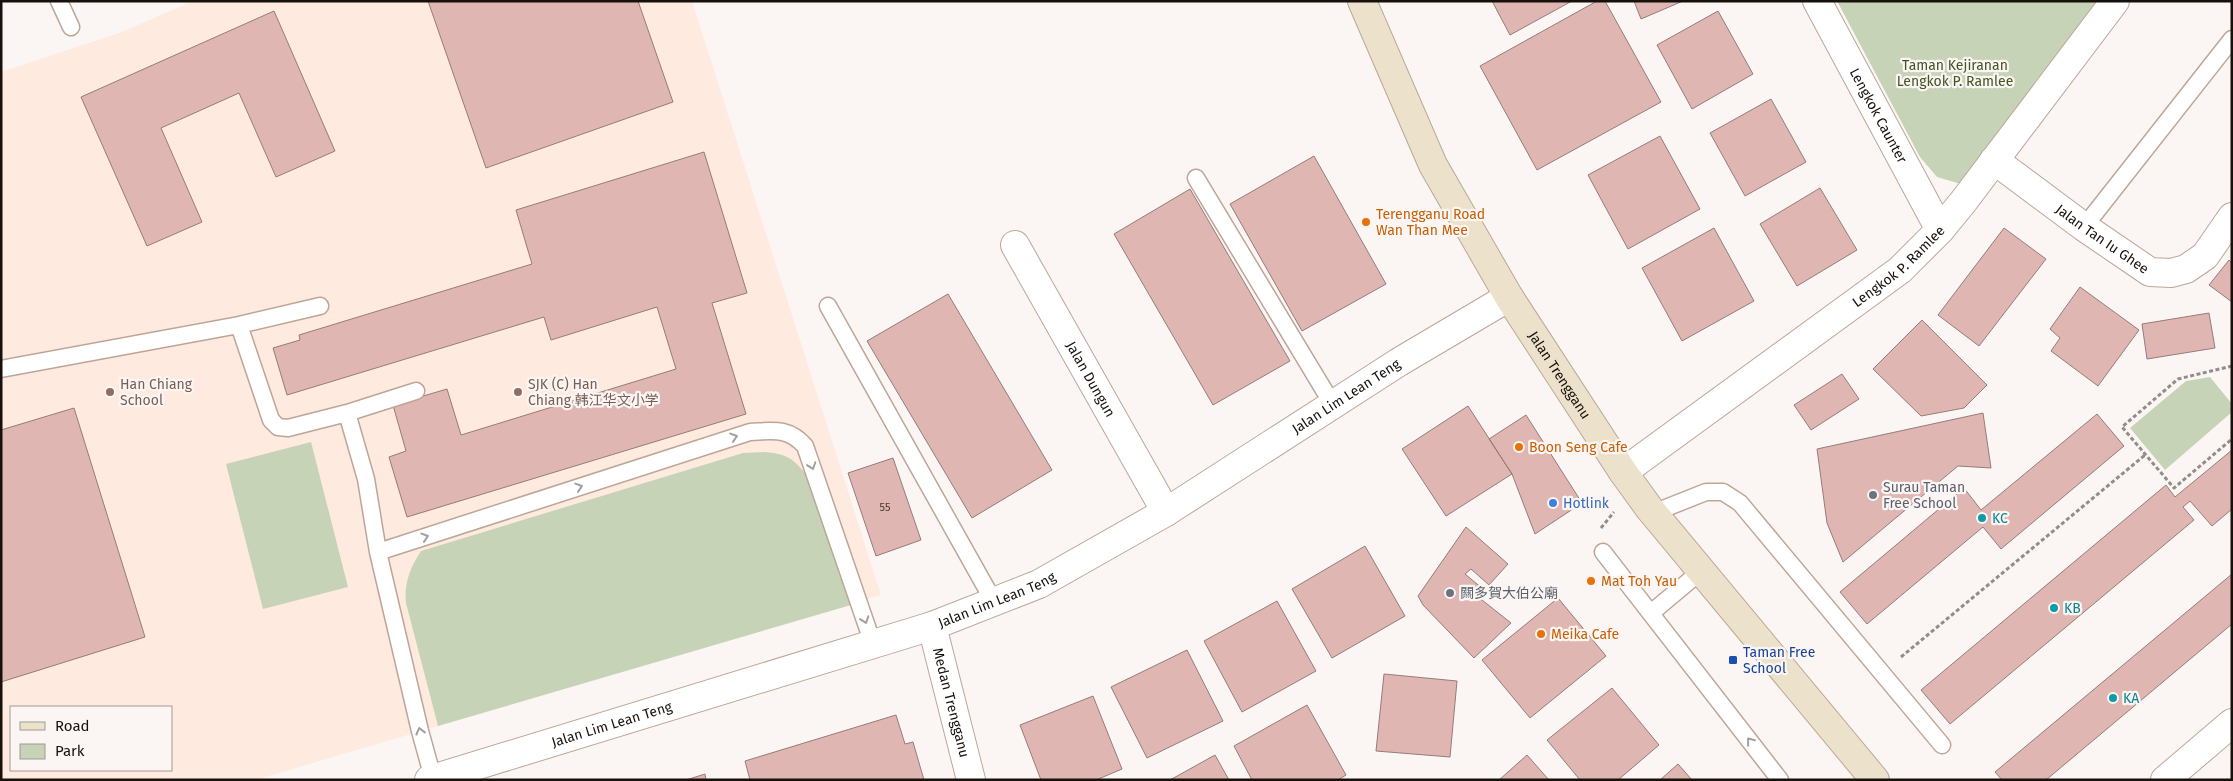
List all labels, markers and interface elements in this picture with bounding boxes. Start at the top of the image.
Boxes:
park label: Taman Kejiranan Lengkok P. Ramlee [1897,57,2013,90]
street label: Lengkok Caunter [1846,65,1911,167]
street label: Jalan Tan Iu Ghee [2052,201,2152,278]
place label: Terengganu Road Wan Than Mee [1376,206,1485,239]
marker: Terengganu Road Wan Than Mee [1360,216,1372,228]
street label: Lengkok P. Ramlee [1849,222,1948,311]
street label: Jalan Trengganu [1525,328,1594,422]
street label: Jalan Dungun [1062,338,1119,420]
street label: Jalan Lim Lean Teng [1289,355,1404,438]
place label: Han Chiang School [120,376,193,409]
place label: SJK (C) Han Chiang 韩江华文小学 [528,376,659,409]
marker: Han Chiang School [104,386,116,398]
marker: SJK (C) Han Chiang 韩江华文小学 [512,386,524,398]
one-way arrow [729,433,738,443]
place label: Boon Seng Cafe [1529,439,1628,456]
marker: Boon Seng Cafe [1513,441,1525,453]
one-way arrow [806,462,816,470]
place label: Surau Taman Free School [1883,479,1965,512]
one-way arrow [575,483,583,493]
marker: Surau Taman Free School [1867,489,1879,501]
place label: Hotlink [1563,495,1610,512]
marker: Hotlink [1547,497,1559,509]
house number: 55 [880,501,891,514]
place label: KC [1992,510,2008,527]
marker: KC [1976,512,1988,524]
one-way arrow [420,532,428,542]
street label: Jalan Lim Lean Teng [936,568,1059,632]
place label: Mat Toh Yau [1601,573,1677,590]
marker: Mat Toh Yau [1585,575,1597,587]
place label: 闗多賀大伯公廟 [1460,585,1558,602]
marker: 闗多賀大伯公廟 [1444,587,1456,599]
place label: KB [2064,600,2081,617]
marker: KB [2048,602,2060,614]
one-way arrow [859,615,869,624]
place label: Meika Cafe [1551,626,1619,643]
marker: Meika Cafe [1535,628,1547,640]
place label: Taman Free School [1743,644,1815,677]
street label: Medan Trengganu [929,646,973,759]
marker: Taman Free School [1727,654,1739,666]
place label: KA [2123,690,2139,707]
marker: KA [2107,692,2119,704]
street label: Jalan Lim Lean Teng [549,698,675,751]
legend [10,706,172,771]
text: Road [55,717,90,735]
one-way arrow [415,727,426,736]
one-way arrow [1748,738,1756,747]
text: Park [55,742,85,760]

